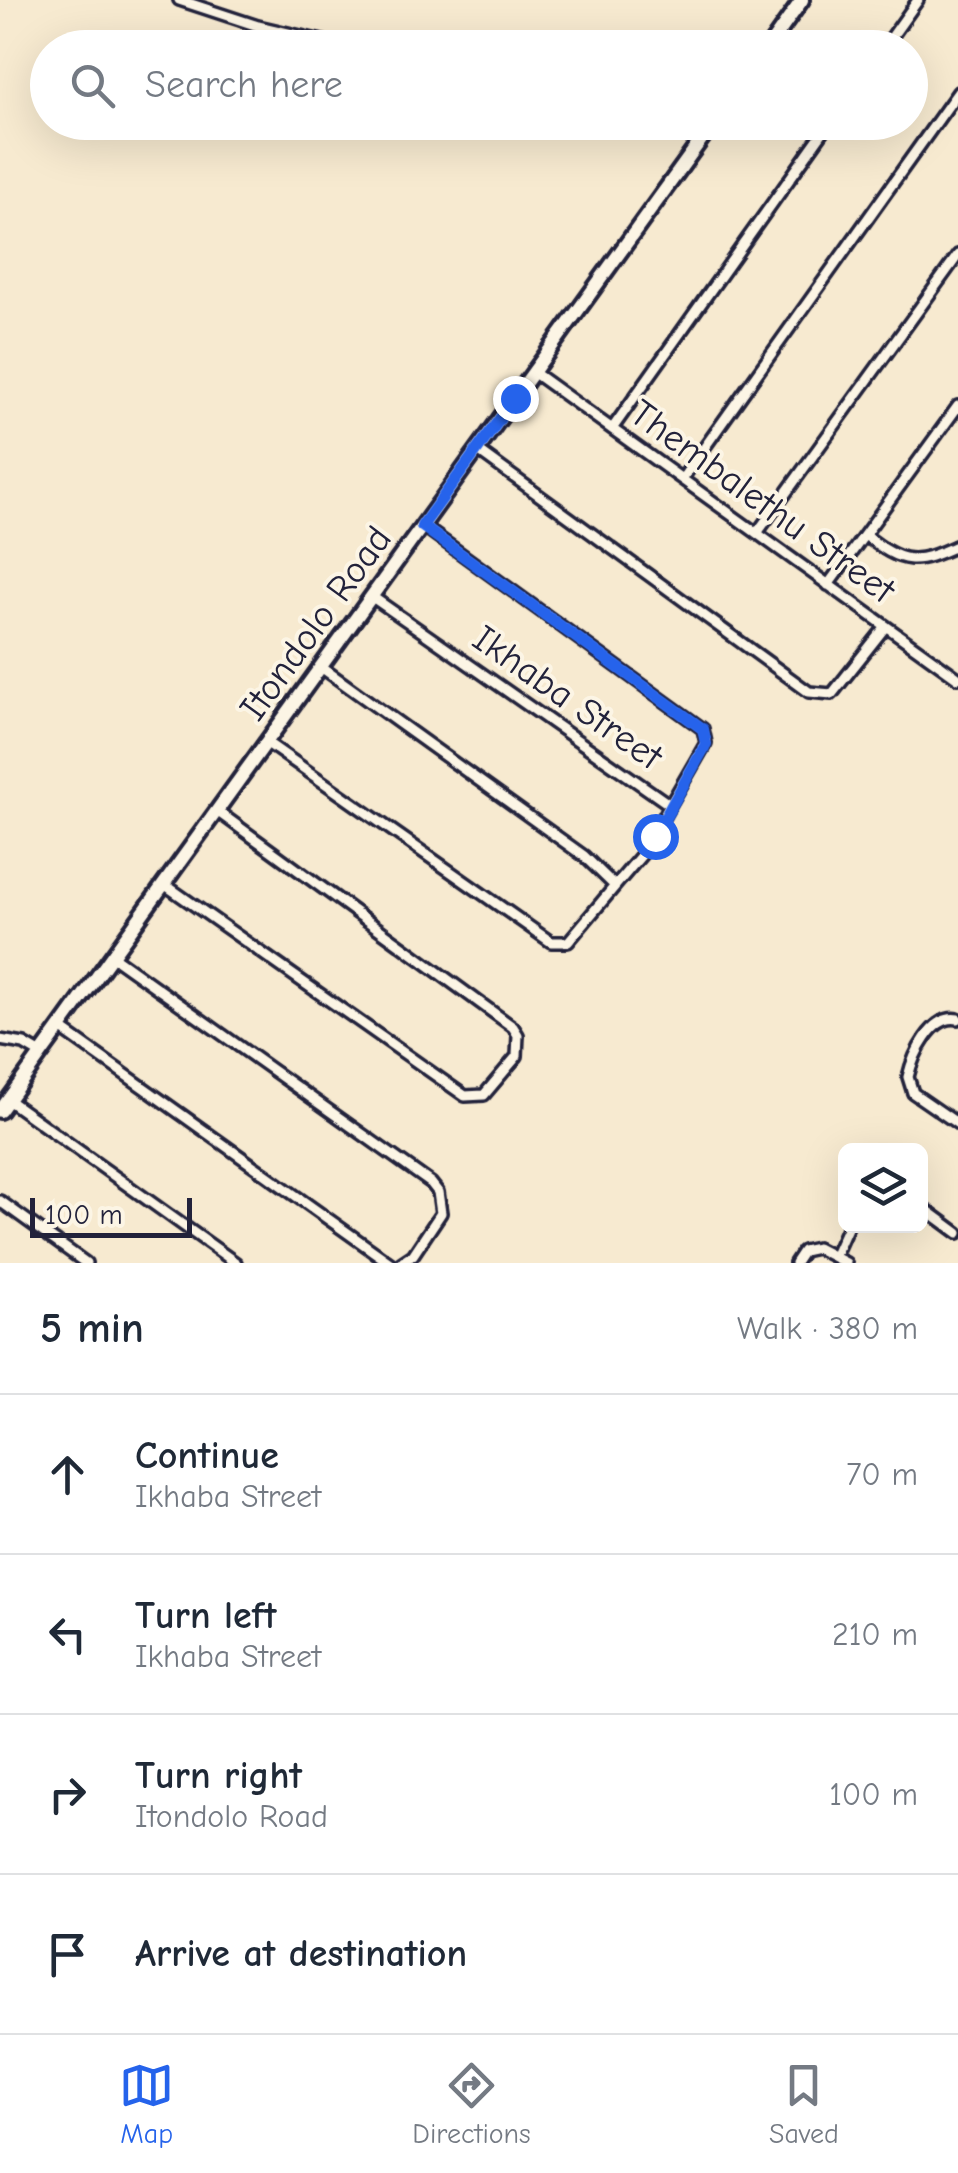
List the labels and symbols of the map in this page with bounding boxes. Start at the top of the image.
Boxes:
route end [493,376,539,422]
street label: Thembalethu Street [621,391,904,613]
street label: Itondolo Road [231,518,401,729]
street label: Ikhaba Street [464,616,672,780]
route start [633,814,679,860]
scale bar [30,1193,192,1238]

